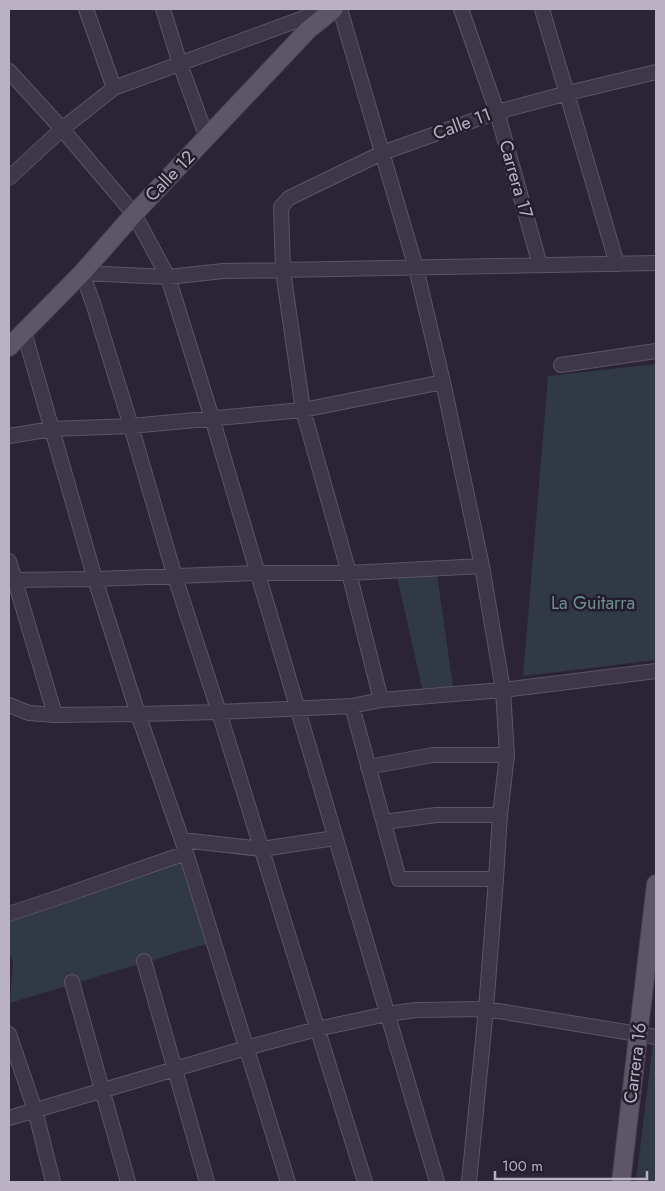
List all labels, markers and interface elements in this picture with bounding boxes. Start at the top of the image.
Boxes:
street label: Calle 11 [429,101,495,147]
street label: Carrera 17 [492,137,540,222]
street label: Calle 12 [139,145,201,207]
park label: La Guitarra [551,590,635,616]
street label: Carrera 16 [617,1021,653,1105]
scale bar [495,1148,648,1180]
text: 100 m [502,1155,543,1177]

